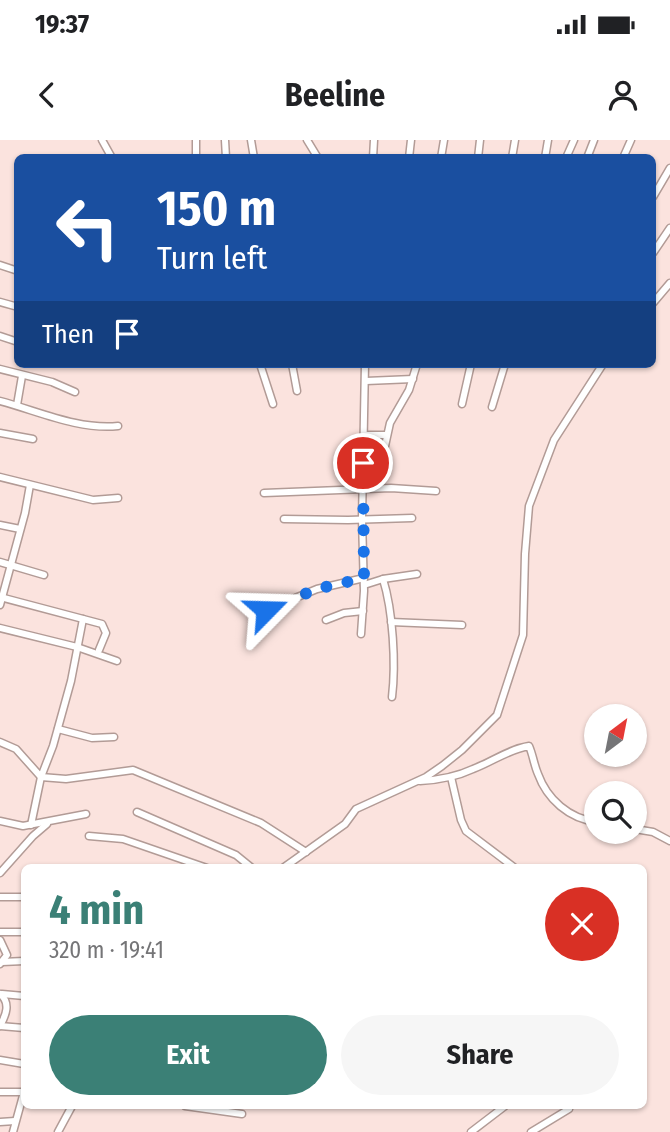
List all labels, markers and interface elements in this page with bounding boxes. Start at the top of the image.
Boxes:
text: 19:37 [35,9,89,40]
icon: back [28,76,66,114]
text: Beeline [285,76,385,114]
icon: person [604,76,642,114]
text: 150 m [157,179,276,238]
icon: left [42,182,133,273]
text: Turn left [157,239,267,277]
icon: arrive [108,315,146,353]
text: Then [42,319,94,350]
pin [333,433,393,493]
icon: arrive [344,444,382,482]
position arrow [229,573,303,647]
north arrow [584,704,648,766]
map controls [584,704,647,844]
button: search [584,781,647,844]
text: 4 min [49,885,144,935]
button: close [545,887,619,961]
text: 320 m · 19:41 [49,936,164,964]
button: Exit [49,1015,327,1095]
button: Share [341,1015,619,1095]

